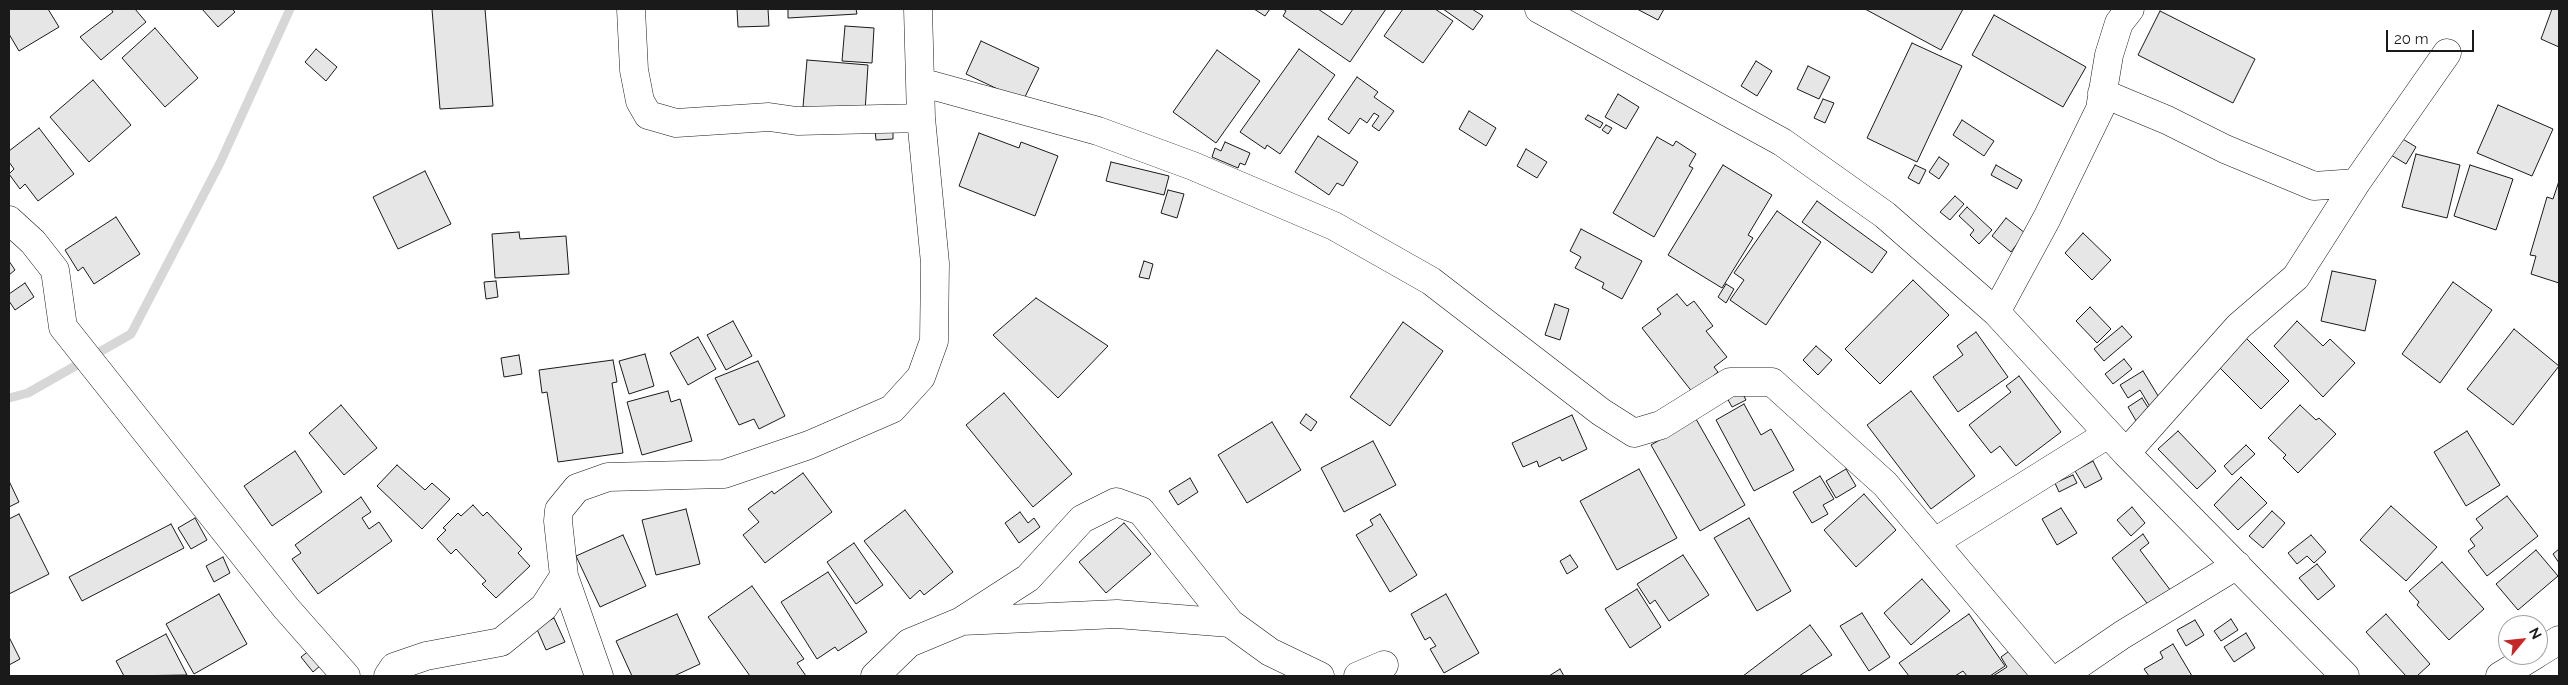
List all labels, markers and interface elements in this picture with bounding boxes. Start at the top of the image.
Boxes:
scale bar [2388,20,2476,52]
text: 20 m [2394,30,2429,48]
north arrow [2498,615,2548,665]
text: N [2526,625,2545,642]

